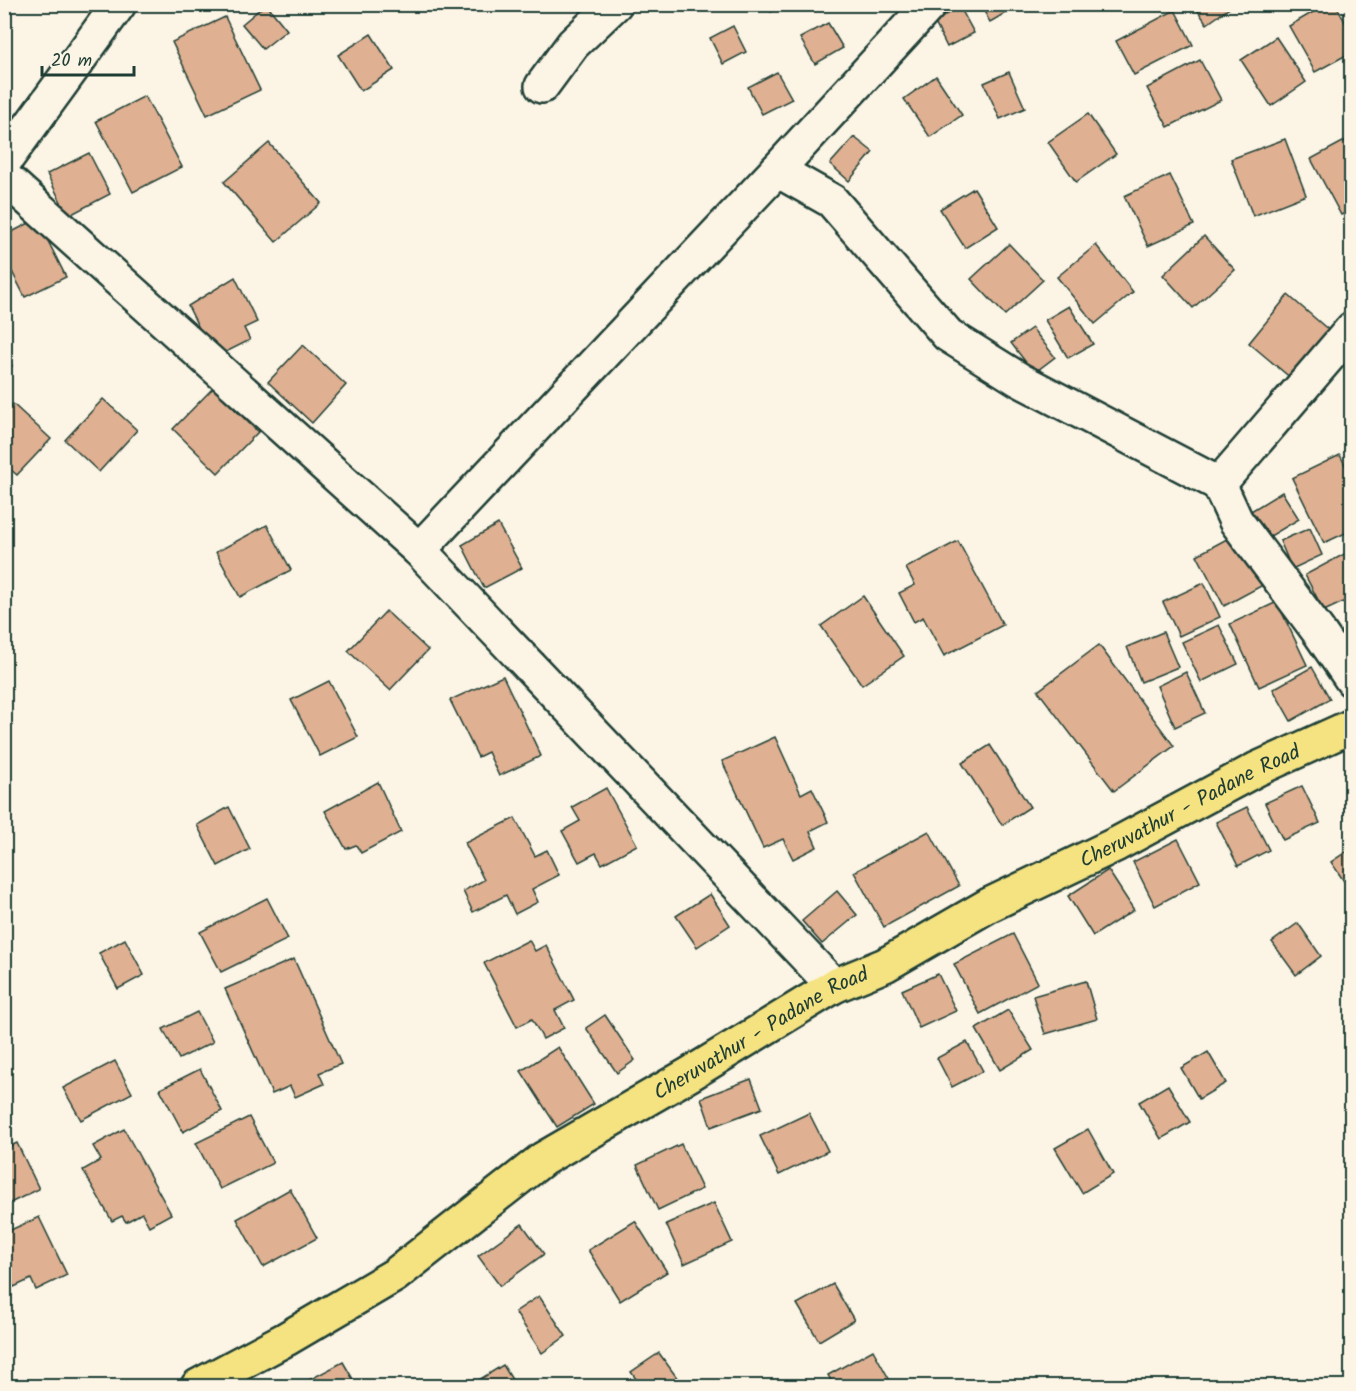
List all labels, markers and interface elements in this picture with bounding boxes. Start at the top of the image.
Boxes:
scale bar [42,39,134,77]
text: 20 m [51,47,92,76]
street label: Cheruvathur - Padane Road [1074,736,1307,878]
street label: Cheruvathur - Padane Road [647,958,874,1110]

